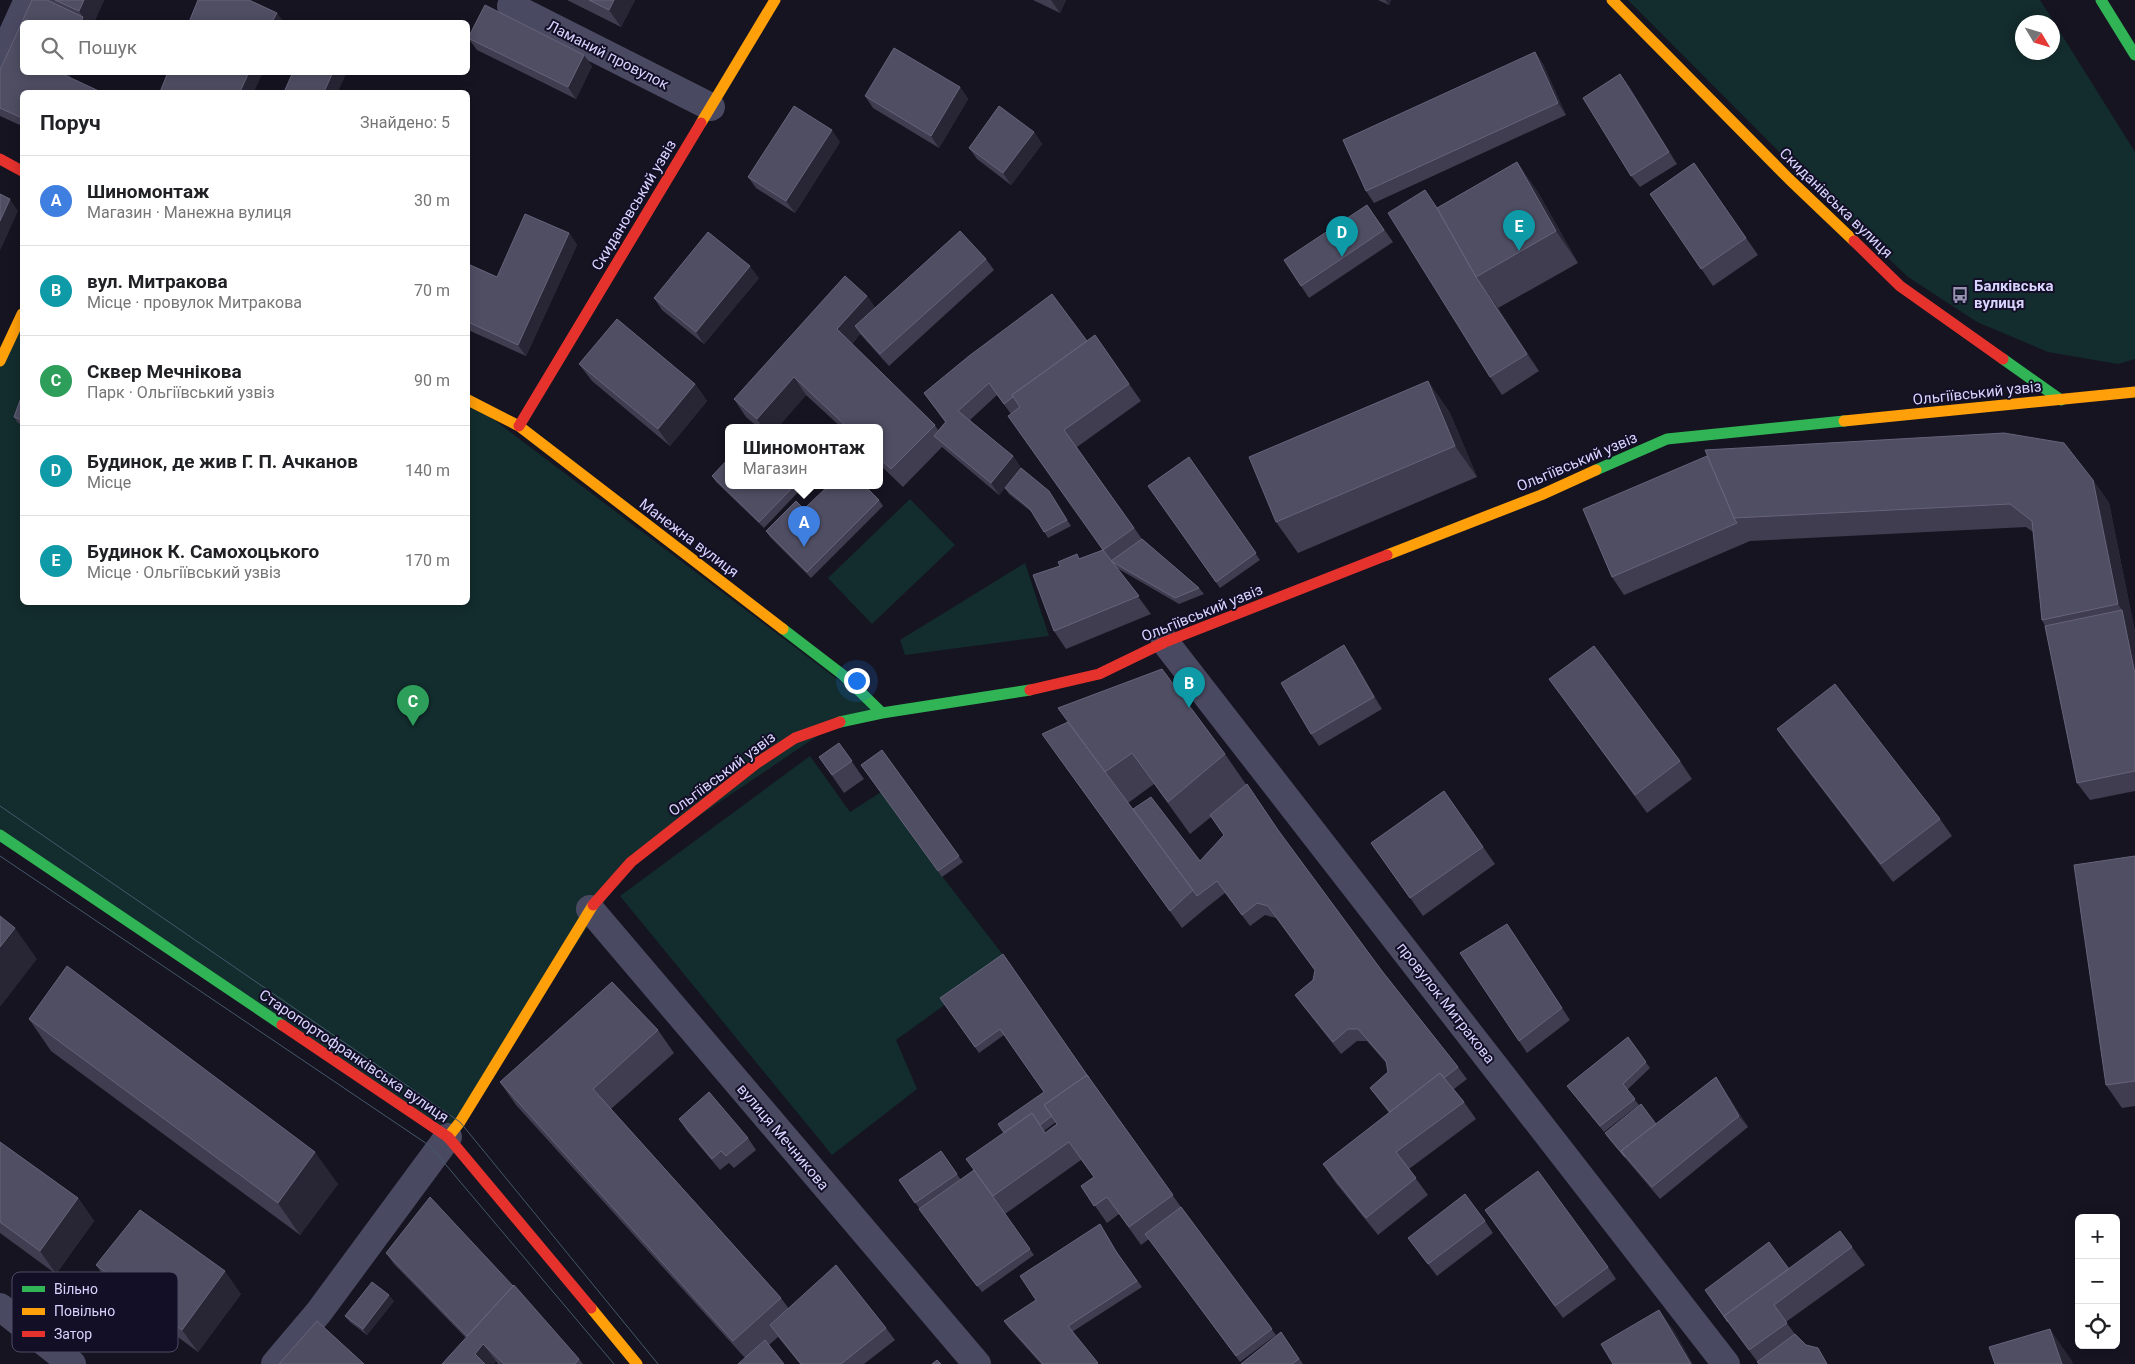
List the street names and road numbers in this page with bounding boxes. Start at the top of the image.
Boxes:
street label: Ламаний провулок [544,17,672,93]
street label: Скидановський узвіз [588,136,680,274]
street label: Скиданівська вулиця [1776,144,1896,262]
street label: Ольгіївський узвіз [1912,377,2042,409]
street label: Ольгіївський узвіз [1514,428,1640,496]
street label: Манежна вулиця [636,495,742,581]
street label: Ольгіївський узвіз [1139,580,1265,646]
street label: Ольгіївський узвіз [665,728,779,820]
street label: провулок Митракова [1393,939,1499,1067]
street label: Старопортофранківська вулиця [256,986,452,1126]
street label: вулиця Мечникова [733,1080,833,1194]

